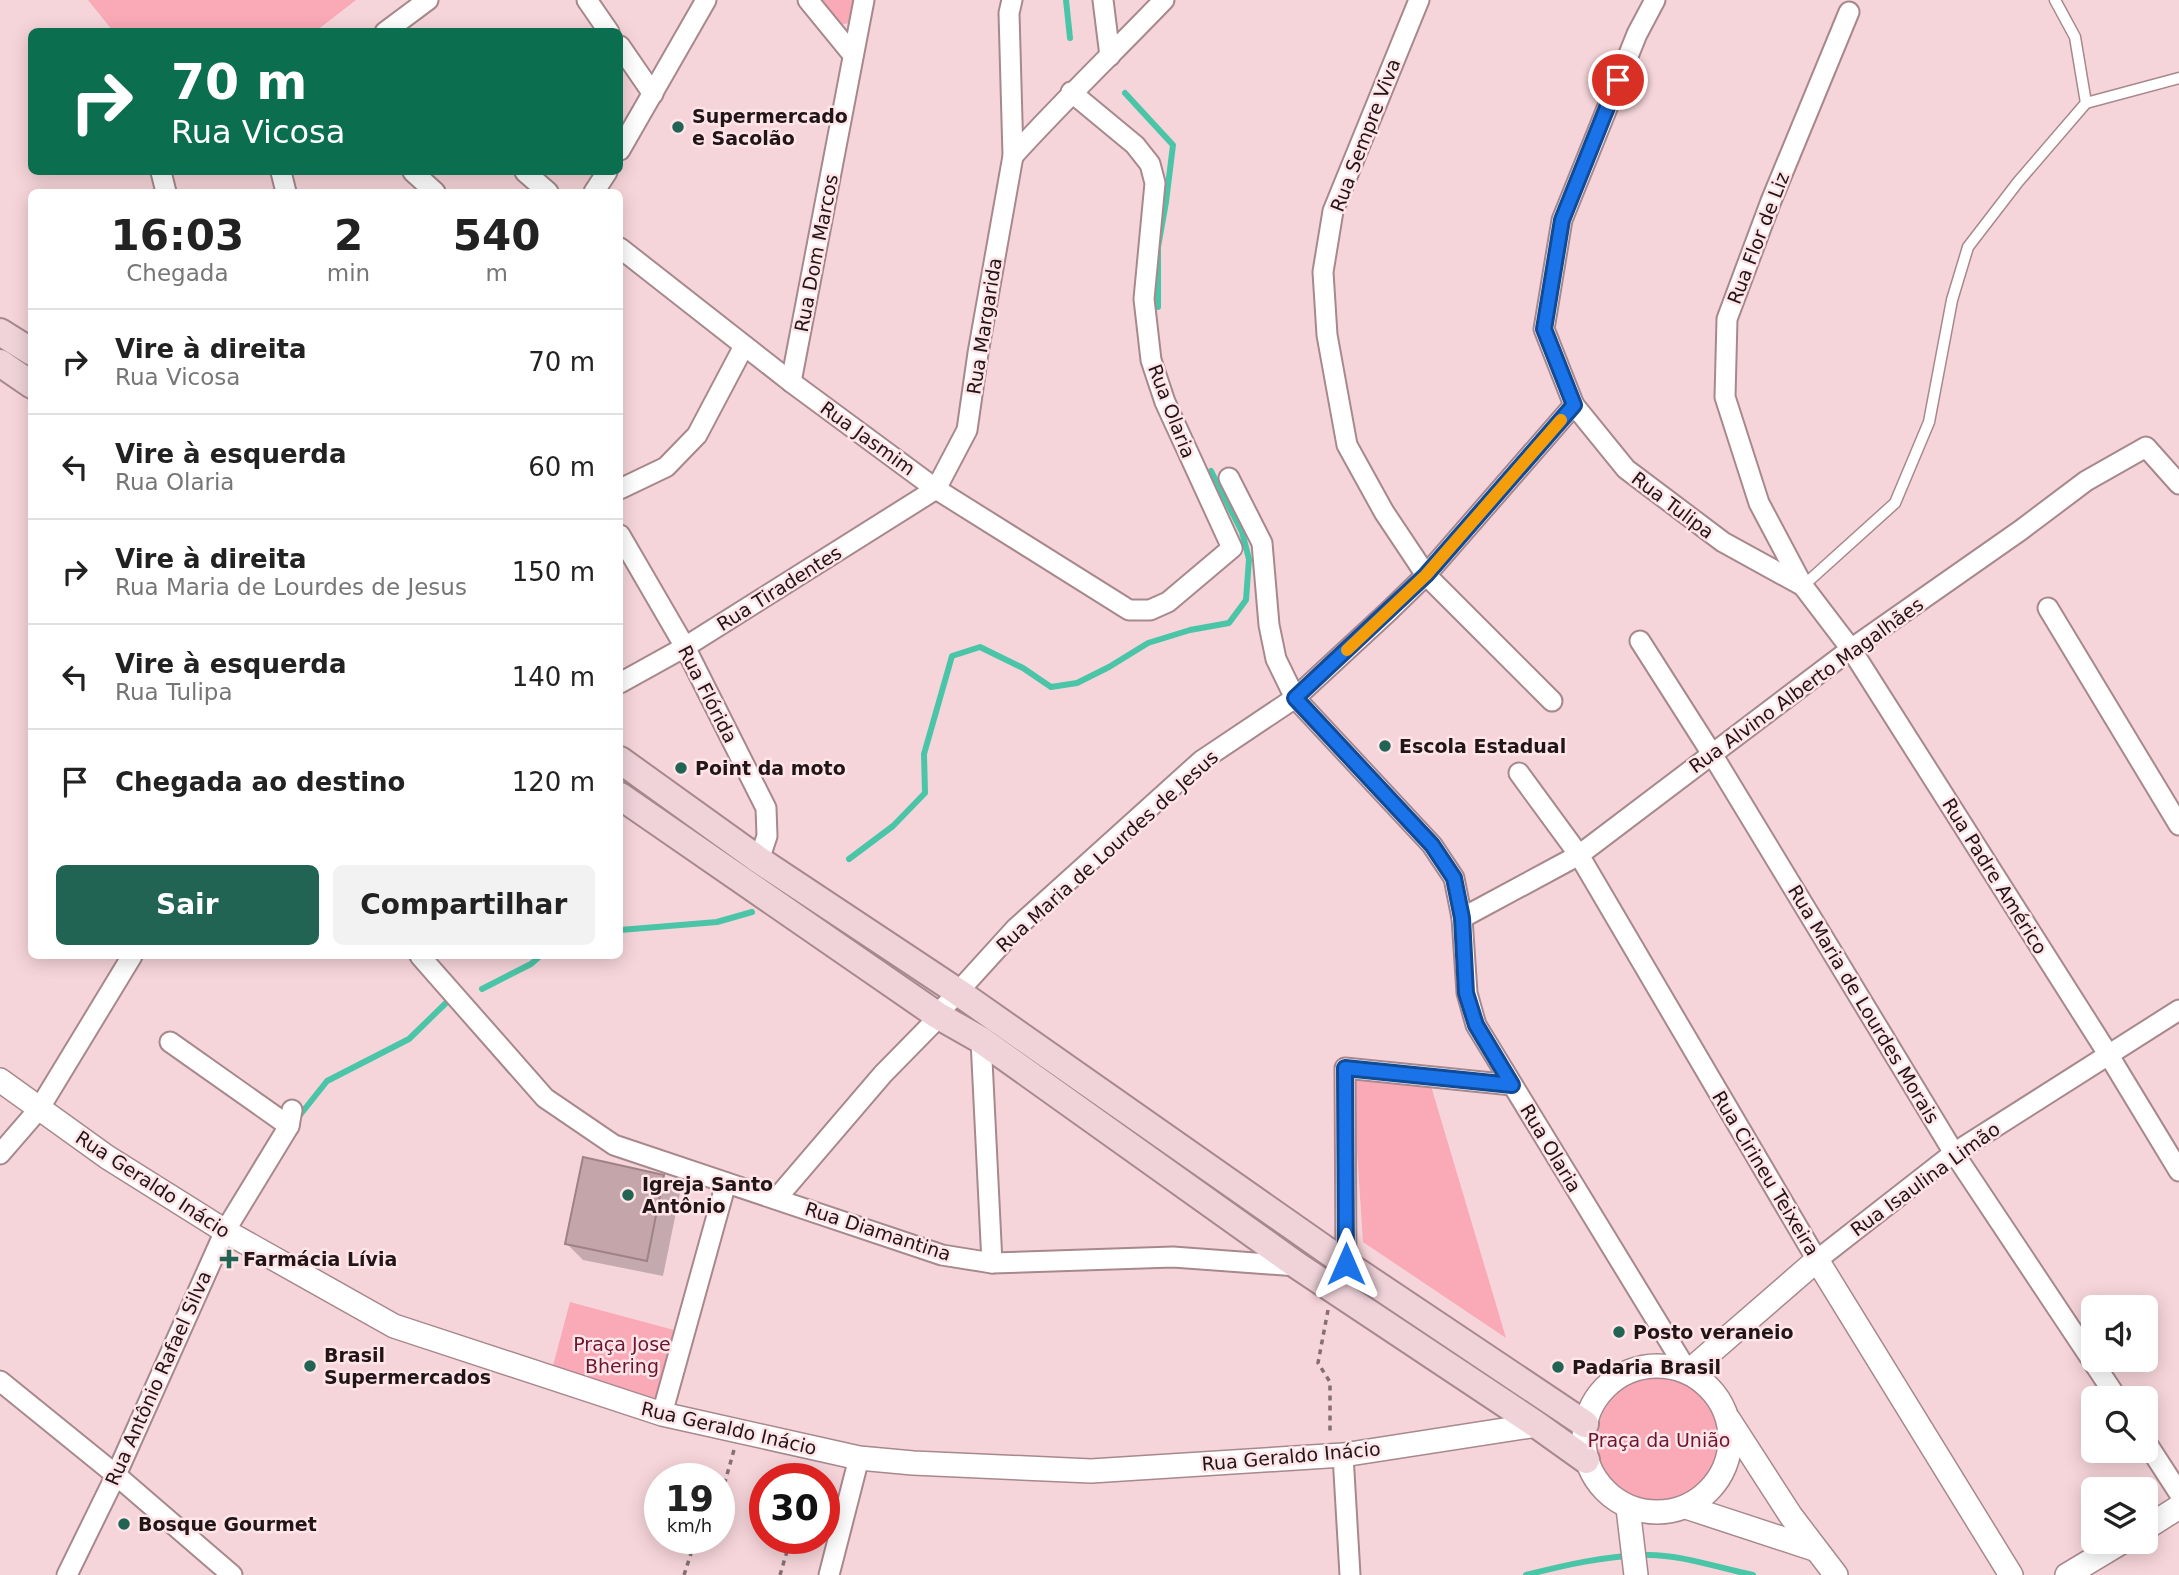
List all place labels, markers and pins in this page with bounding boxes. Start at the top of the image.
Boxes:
pin [1588,50,1648,110]
place label: Supermercado e Sacolão [692,105,848,149]
marker: Supermercado e Sacolão [670,119,686,135]
place label: Escola Estadual [1399,735,1566,757]
marker: Escola Estadual [1377,738,1393,754]
place label: Point da moto [695,757,846,779]
marker: Point da moto [673,760,689,776]
place label: Igreja Santo Antônio [642,1173,773,1217]
marker: Igreja Santo Antônio [620,1187,636,1203]
place label: Farmácia Lívia [243,1248,397,1270]
marker: Farmácia Lívia [221,1251,237,1267]
place label: Posto veraneio [1633,1321,1793,1343]
marker: Posto veraneio [1611,1324,1627,1340]
place label: Brasil Supermercados [324,1344,491,1388]
place label: Padaria Brasil [1572,1356,1721,1378]
marker: Brasil Supermercados [302,1358,318,1374]
marker: Padaria Brasil [1550,1359,1566,1375]
place label: Bosque Gourmet [138,1513,317,1535]
marker: Bosque Gourmet [116,1516,132,1532]

